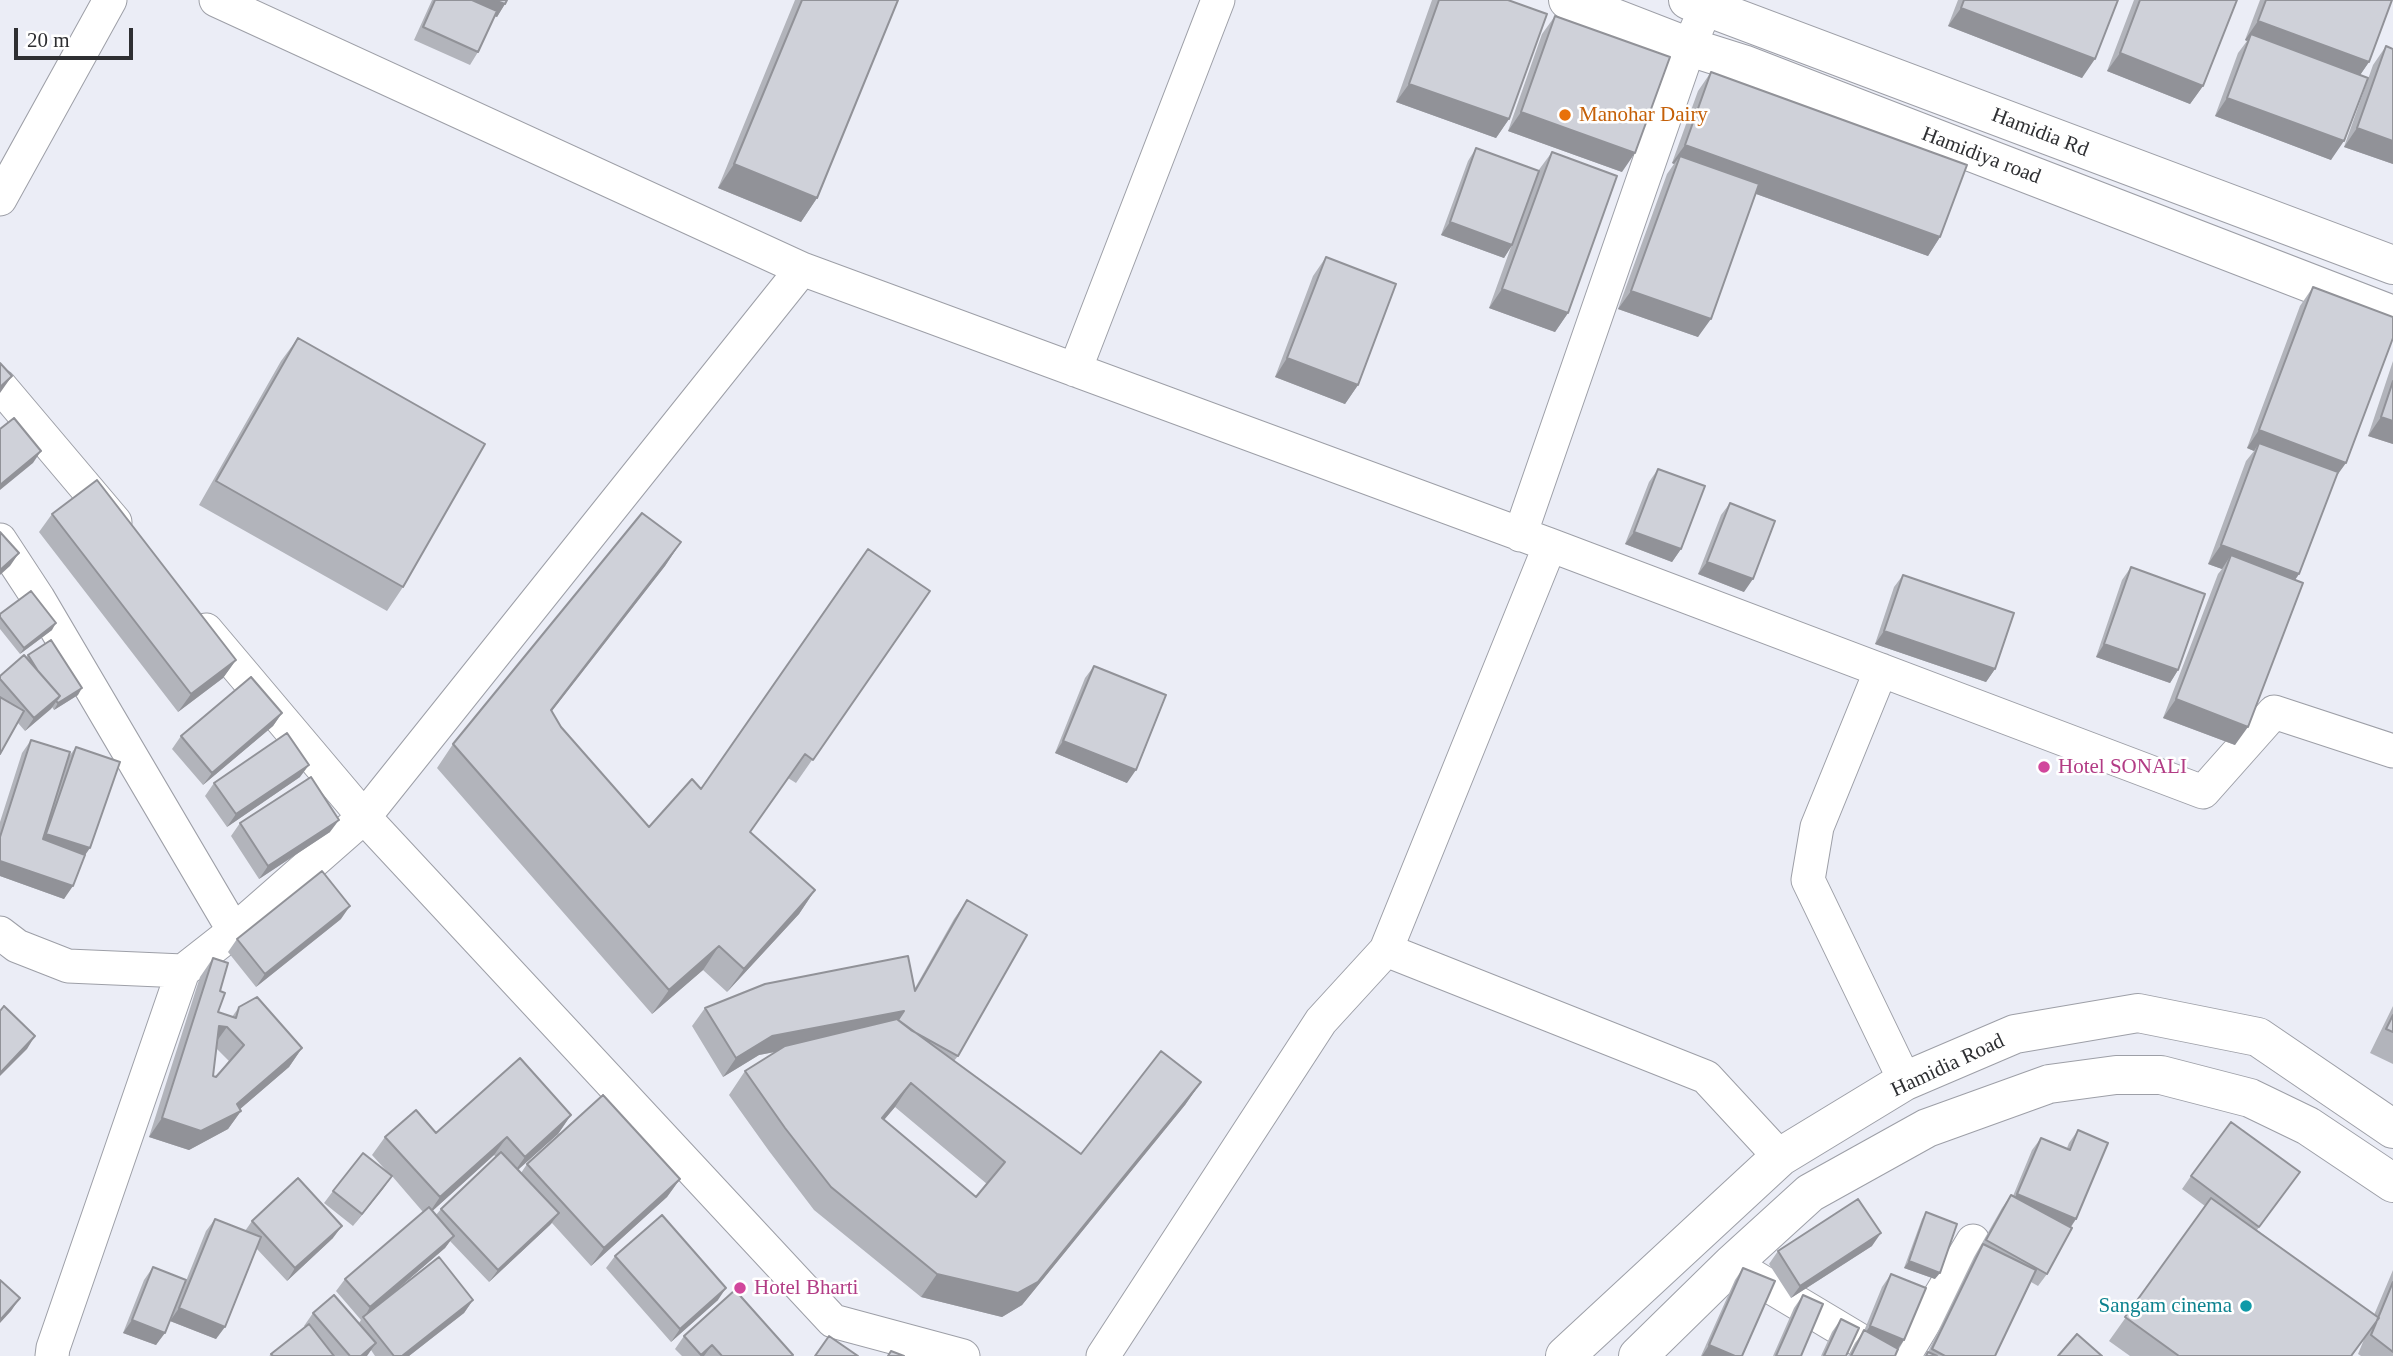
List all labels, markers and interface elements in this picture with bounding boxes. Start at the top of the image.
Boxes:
scale bar [18,14,136,58]
text: 20 m [27,28,70,52]
street label: Hamidia Rd [1982,101,2098,165]
place label: Manohar Dairy [1579,102,1726,128]
marker: Manohar Dairy [1557,107,1573,123]
street label: Hamidiya road [1909,118,2053,194]
place label: Hotel SONALI [2058,754,2192,780]
marker: Hotel SONALI [2036,759,2052,775]
street label: Hamidia Road [1880,1025,2016,1107]
place label: Hotel Bharti [754,1275,873,1301]
marker: Hotel Bharti [732,1280,748,1296]
place label: Sangam cinema [2074,1293,2232,1319]
marker: Sangam cinema [2238,1298,2254,1314]

